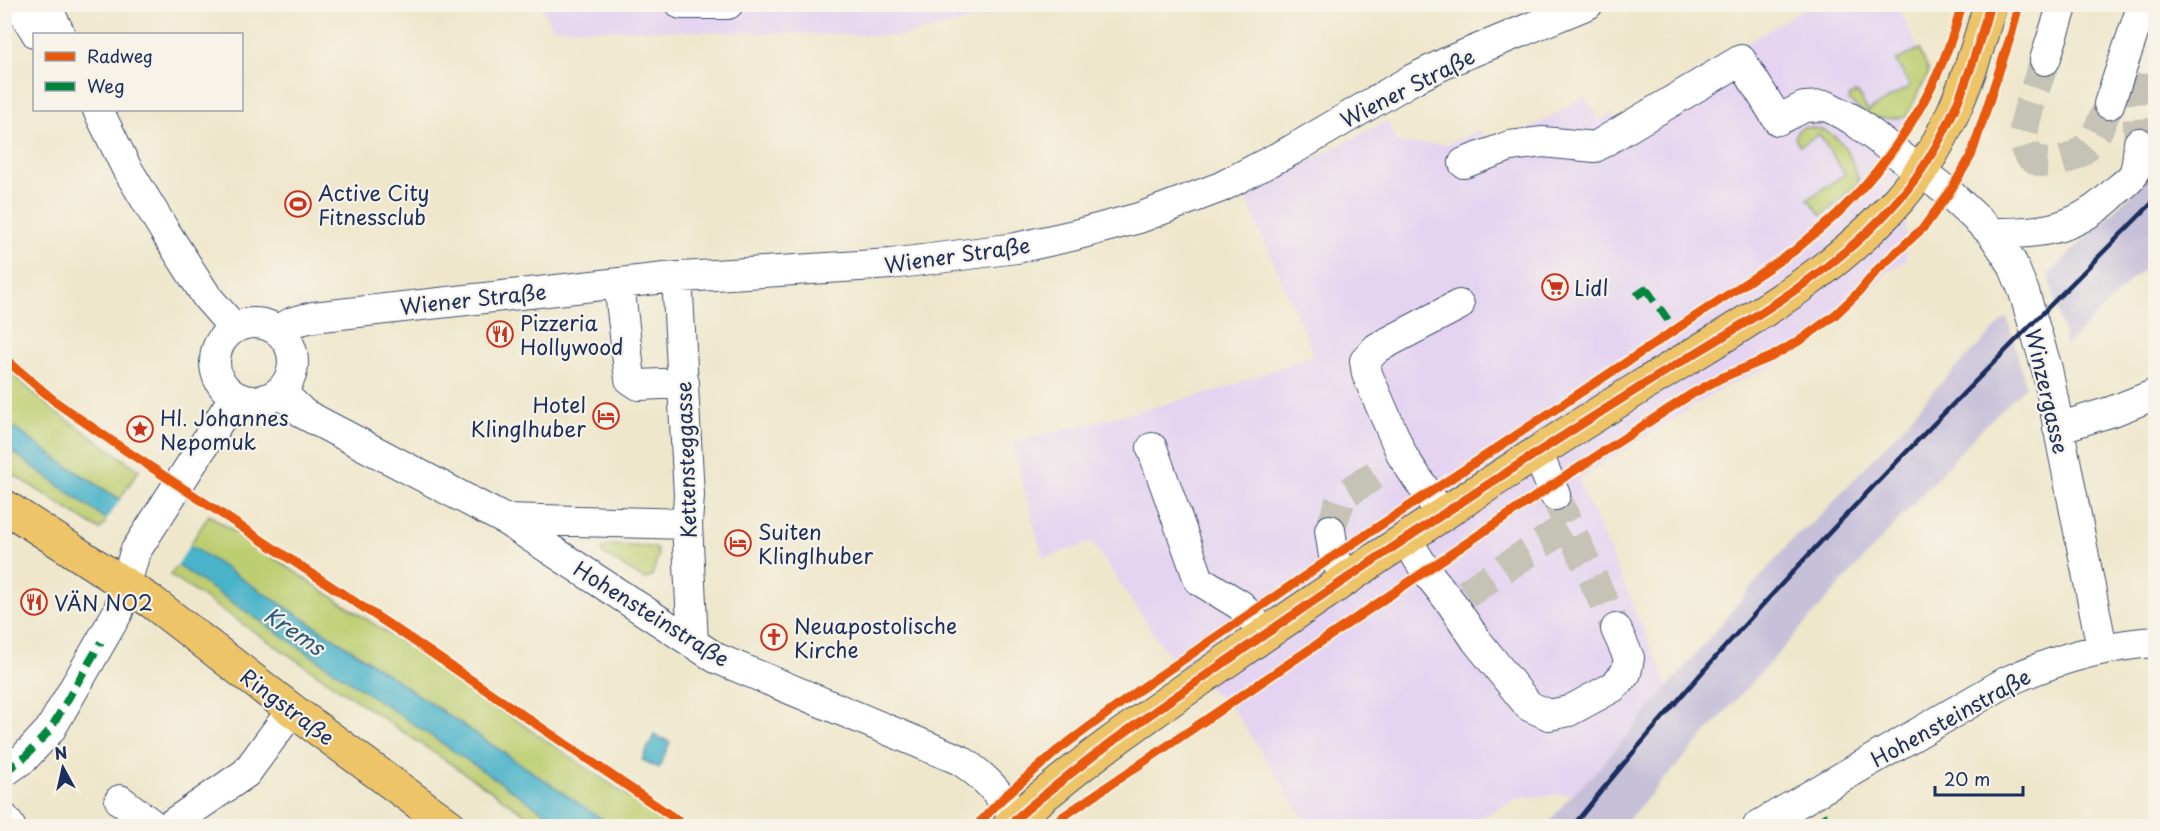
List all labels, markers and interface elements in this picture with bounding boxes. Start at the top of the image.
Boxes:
legend [33,33,243,111]
street label: Wiener Straße [1334,39,1480,135]
text: Radweg [87,42,153,69]
text: Weg [87,72,125,99]
place label: Active City Fitnessclub [318,176,430,232]
sports icon: Active City Fitnessclub [283,189,313,219]
street label: Wiener Straße [882,228,1032,280]
place label: Lidl [1574,271,1609,303]
supermarket icon: Lidl [1540,272,1570,302]
street label: Wiener Straße [398,274,548,322]
place label: Pizzeria Hollywood [520,306,624,362]
restaurant icon: Pizzeria Hollywood [485,319,515,349]
street label: Winzergasse [2018,325,2078,457]
street label: Kettensteggasse [666,381,704,539]
place label: Hotel Klinglhuber [471,388,586,444]
place label: Hl. Johannes Nepomuk [160,401,289,457]
hotel icon: Hotel Klinglhuber [591,401,621,431]
place icon: Hl. Johannes Nepomuk [125,414,155,444]
place label: Suiten Klinglhuber [758,515,874,571]
hotel icon: Suiten Klinglhuber [723,528,753,558]
street label: Hohensteinstraße [568,552,736,674]
place label: VÄN NO2 [54,586,153,618]
restaurant icon: VÄN NO2 [19,587,49,617]
water label: Krems [258,598,333,663]
place label: Neuapostolische Kirche [794,609,957,665]
church icon: Neuapostolische Kirche [759,622,789,652]
street label: Ringstraße [234,660,342,752]
street label: Hohensteinstraße [1864,660,2036,774]
north arrow [33,738,93,798]
text: N [53,739,69,765]
scale bar [1935,759,2024,797]
text: 20 m [1944,765,1990,792]

